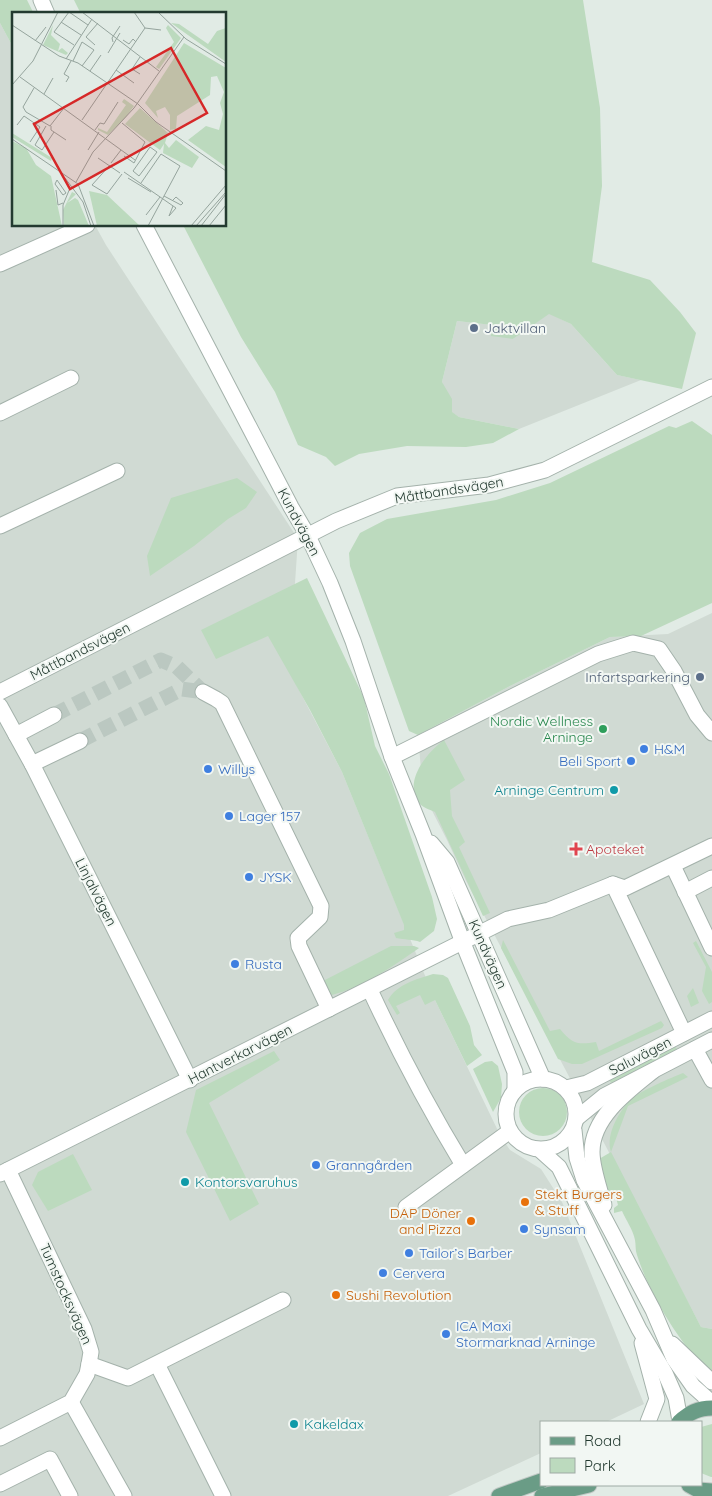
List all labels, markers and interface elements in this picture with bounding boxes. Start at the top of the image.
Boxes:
inset map [12,12,226,226]
place label: Jaktvillan [484,319,546,337]
marker: Jaktvillan [468,322,480,334]
street label: Måttbandsvägen [393,473,505,507]
street label: Kundvägen [274,485,324,559]
street label: Måttbandsvägen [27,618,133,684]
place label: Infartsparkering [585,668,690,686]
marker: Infartsparkering [694,671,706,683]
place label: Nordic Wellness Arninge [490,712,593,746]
marker: Nordic Wellness Arninge [597,723,609,735]
place label: H&M [654,740,685,758]
marker: H&M [638,743,650,755]
place label: Beli Sport [559,752,621,770]
marker: Beli Sport [625,755,637,767]
place label: Willys [218,760,255,778]
marker: Willys [202,763,214,775]
place label: Arninge Centrum [494,781,604,799]
marker: Arninge Centrum [608,784,620,796]
place label: Lager 157 [239,807,301,825]
marker: Lager 157 [223,810,235,822]
place label: Apoteket [586,840,645,858]
marker: Apoteket [570,843,582,855]
street label: Linjalvägen [71,855,121,929]
place label: JYSK [259,868,292,886]
marker: JYSK [243,871,255,883]
street label: Kundvägen [465,916,511,992]
place label: Rusta [245,955,282,973]
marker: Rusta [229,958,241,970]
street label: Hantverkarvägen [185,1020,295,1088]
street label: Saluvägen [606,1033,674,1079]
place label: Granngården [326,1156,412,1174]
marker: Granngården [310,1159,322,1171]
place label: Kontorsvaruhus [195,1173,298,1191]
marker: Kontorsvaruhus [179,1176,191,1188]
place label: Stekt Burgers & Stuff [535,1185,622,1219]
marker: Stekt Burgers & Stuff [519,1196,531,1208]
place label: DAP Döner and Pizza [390,1204,462,1238]
marker: DAP Döner and Pizza [465,1215,477,1227]
place label: Synsam [534,1220,586,1238]
marker: Synsam [518,1223,530,1235]
street label: Tumstocksvägen [36,1241,96,1347]
place label: Tailor’s Barber [419,1244,513,1262]
marker: Tailor’s Barber [403,1247,415,1259]
place label: Cervera [393,1264,445,1282]
marker: Cervera [377,1267,389,1279]
place label: Sushi Revolution [346,1286,452,1304]
marker: Sushi Revolution [330,1289,342,1301]
place label: ICA Maxi Stormarknad Arninge [456,1317,595,1351]
marker: ICA Maxi Stormarknad Arninge [440,1328,452,1340]
place label: Kakeldax [304,1415,364,1433]
marker: Kakeldax [288,1418,300,1430]
legend [540,1421,702,1486]
text: Road [584,1431,621,1450]
text: Park [584,1456,616,1475]

